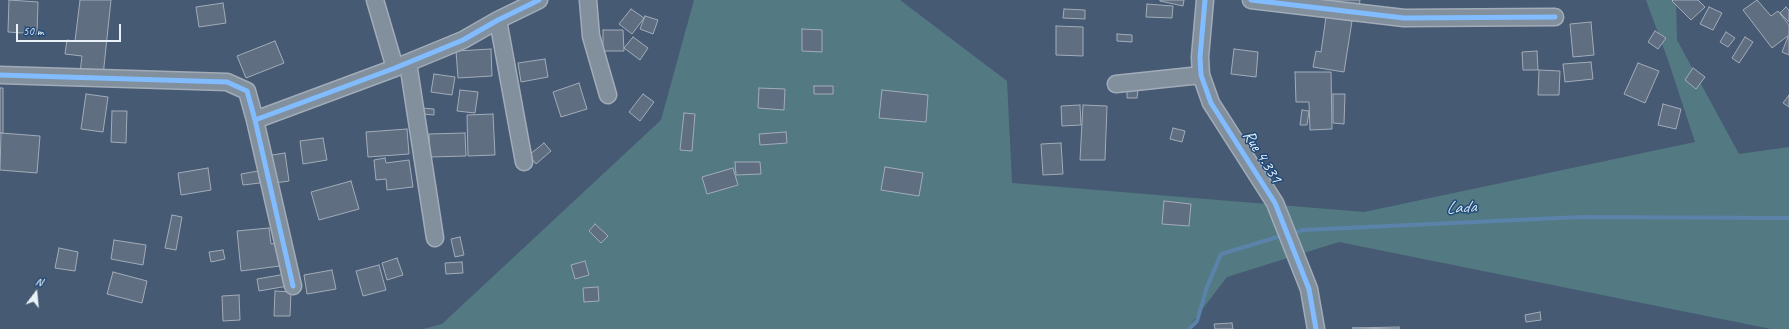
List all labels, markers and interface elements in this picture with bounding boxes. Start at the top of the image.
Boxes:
scale bar [18,16,123,42]
text: 50 m [23,23,43,39]
street label: Rue 4.331 [1238,127,1286,187]
water label: Lada [1446,196,1476,220]
north arrow [16,273,56,313]
text: N [34,274,45,289]

